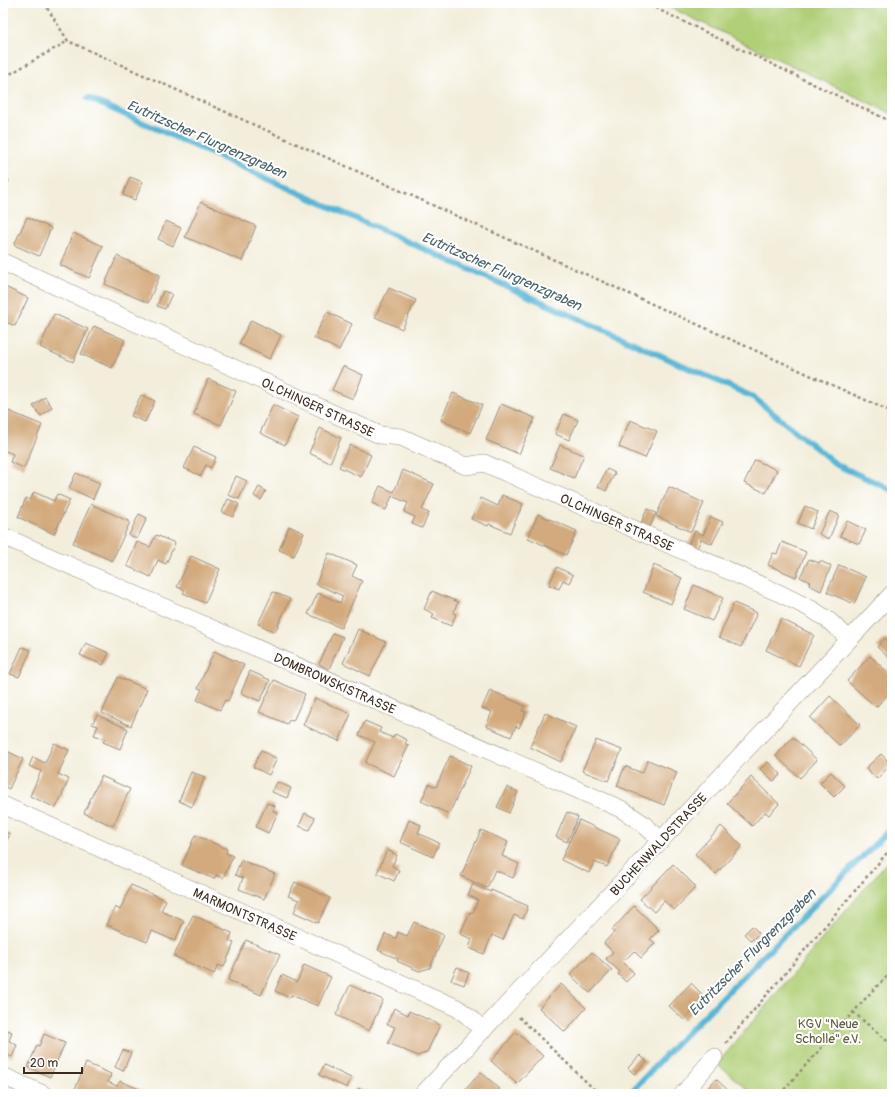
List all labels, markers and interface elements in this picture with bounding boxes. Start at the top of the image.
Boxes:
water label: Eutritzscher Flurgrenzgraben [124,97,290,183]
water label: Eutritzscher Flurgrenzgraben [419,229,585,315]
street label: OLCHINGER STRASSE [259,375,377,441]
street label: OLCHINGER STRASSE [557,491,676,555]
street label: DOMBROWSKISTRASSE [271,650,398,718]
street label: BUCHENWALDSTRASSE [607,790,711,899]
street label: MARMONTSTRASSE [190,885,299,945]
water label: Eutritzscher Flurgrenzgraben [685,885,820,1019]
park label: KGV "Neue Scholle" e.V. [795,1016,861,1047]
scale bar [24,1049,82,1075]
text: 20 m [30,1056,59,1071]

